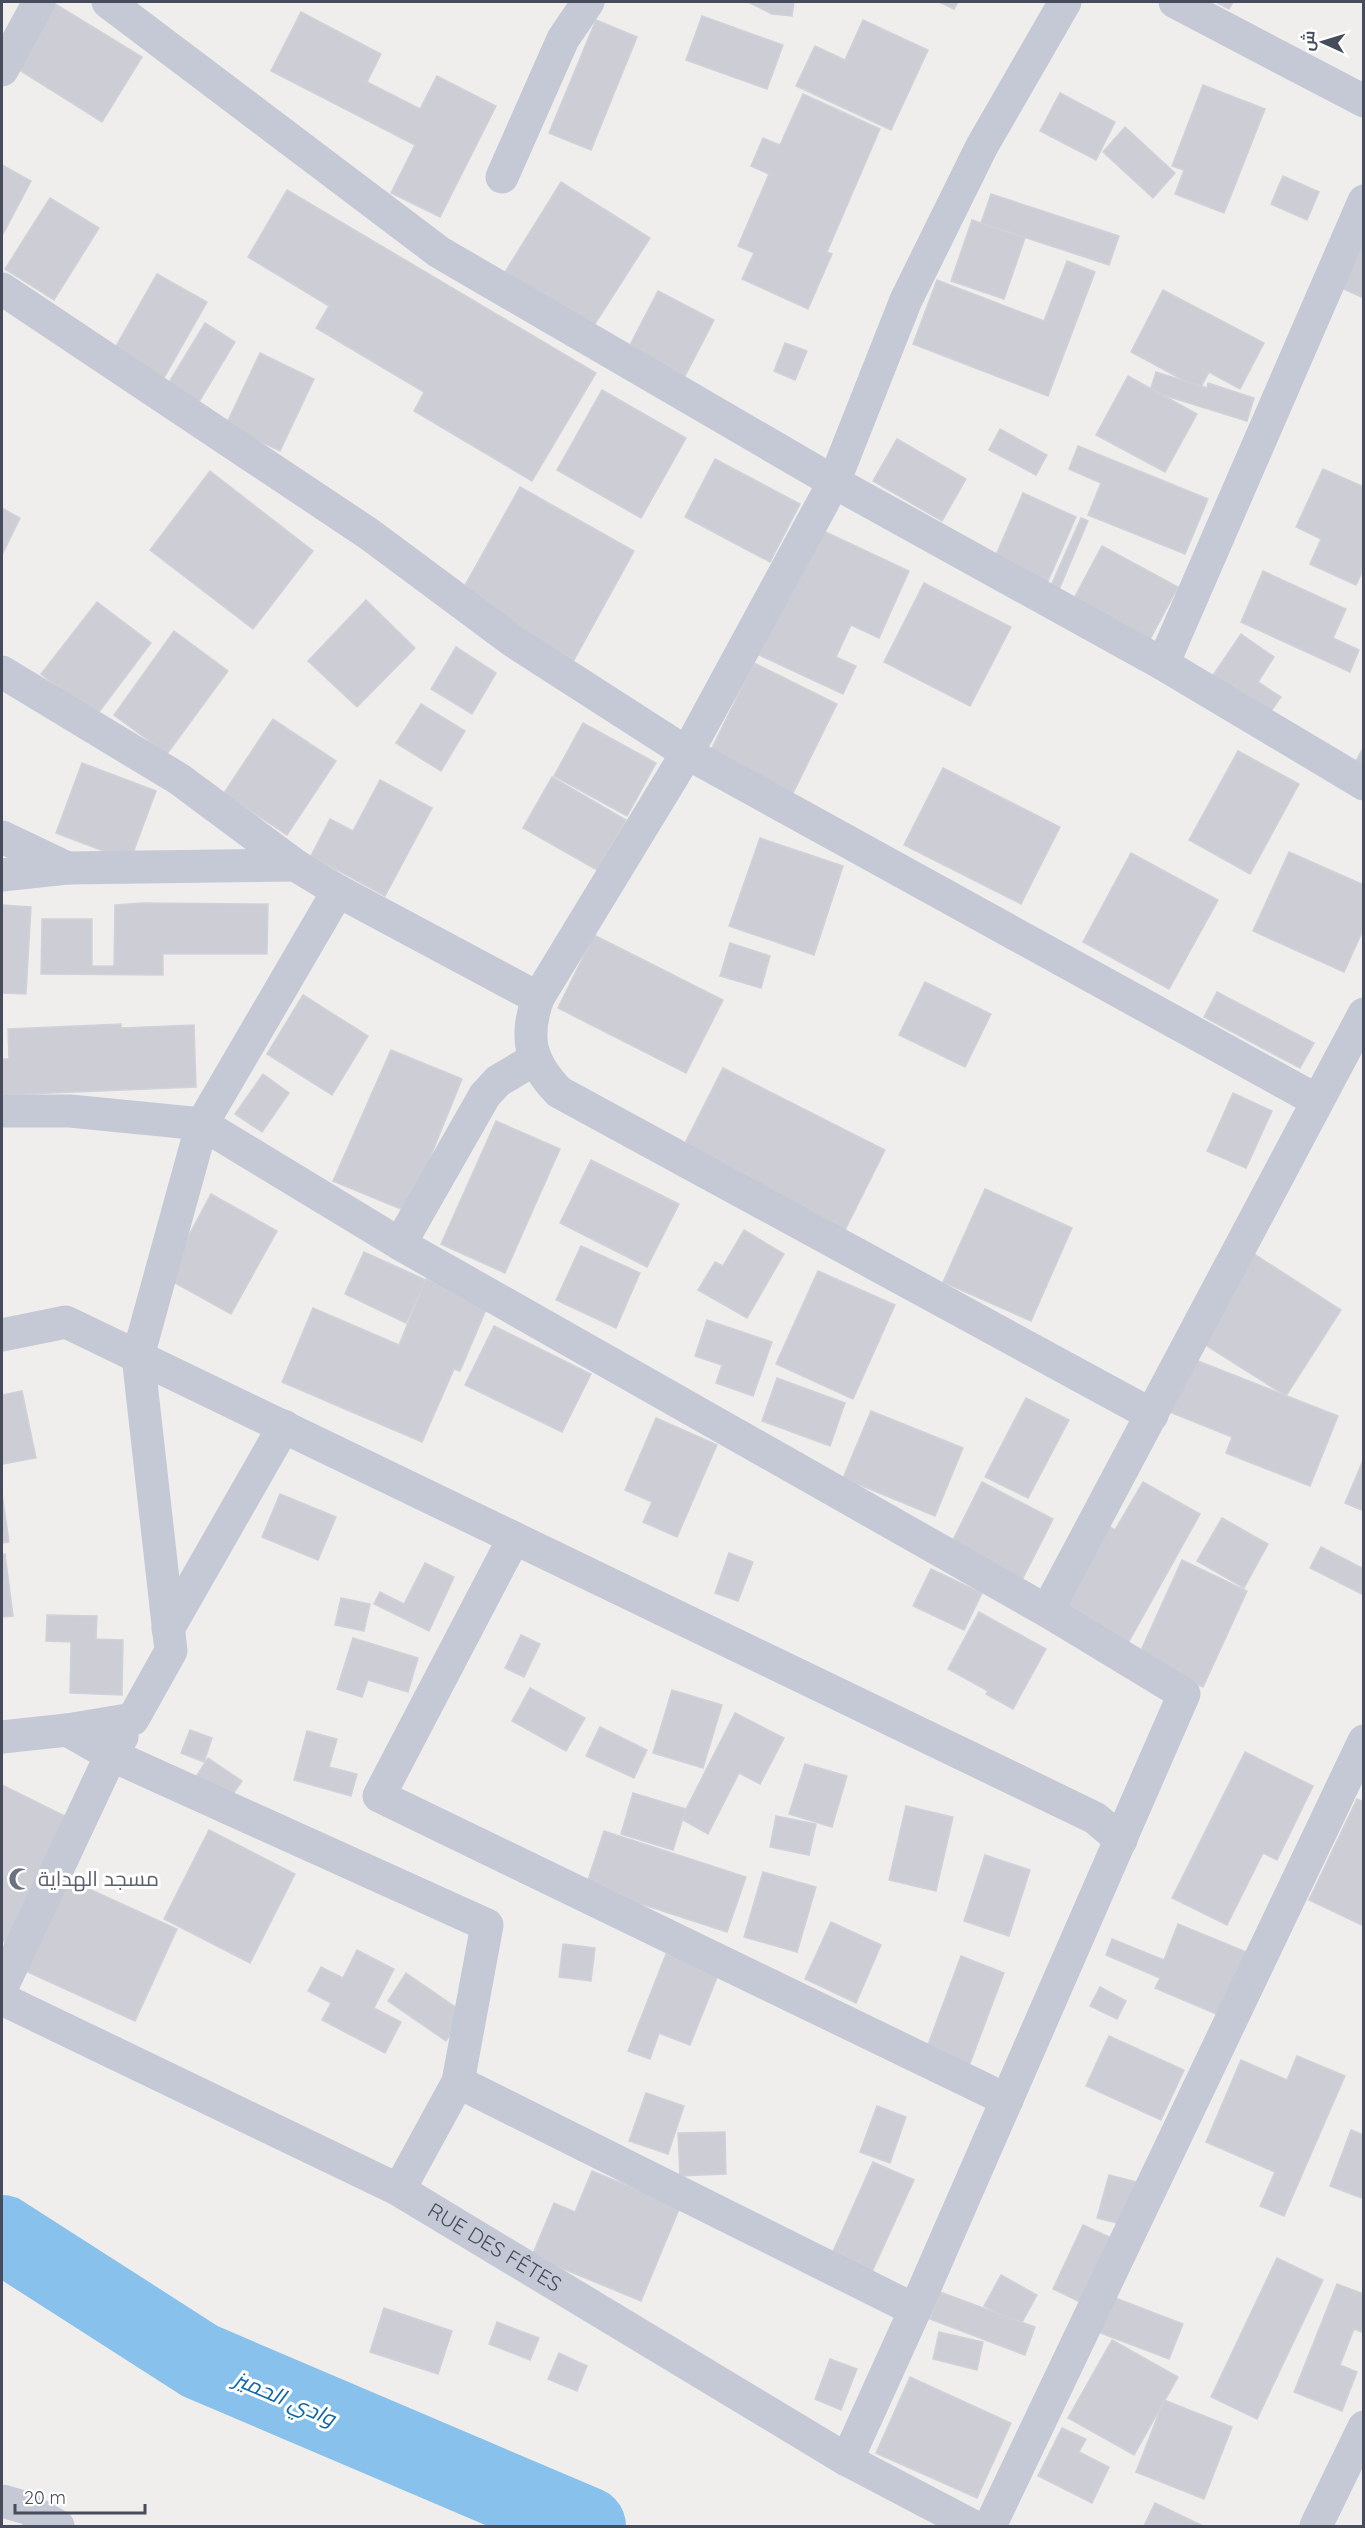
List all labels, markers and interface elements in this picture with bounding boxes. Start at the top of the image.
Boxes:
north arrow [1293,12,1353,72]
text: ش [1297,30,1319,52]
place label: مسجد الهداية [38,1865,159,1892]
mosque icon: مسجد الهداية [7,1866,33,1892]
street label: RUE DES FÊTES [423,2196,567,2297]
water label: وادي الحميز [226,2363,342,2436]
scale bar [15,2477,146,2515]
text: 20 m [24,2486,66,2509]

